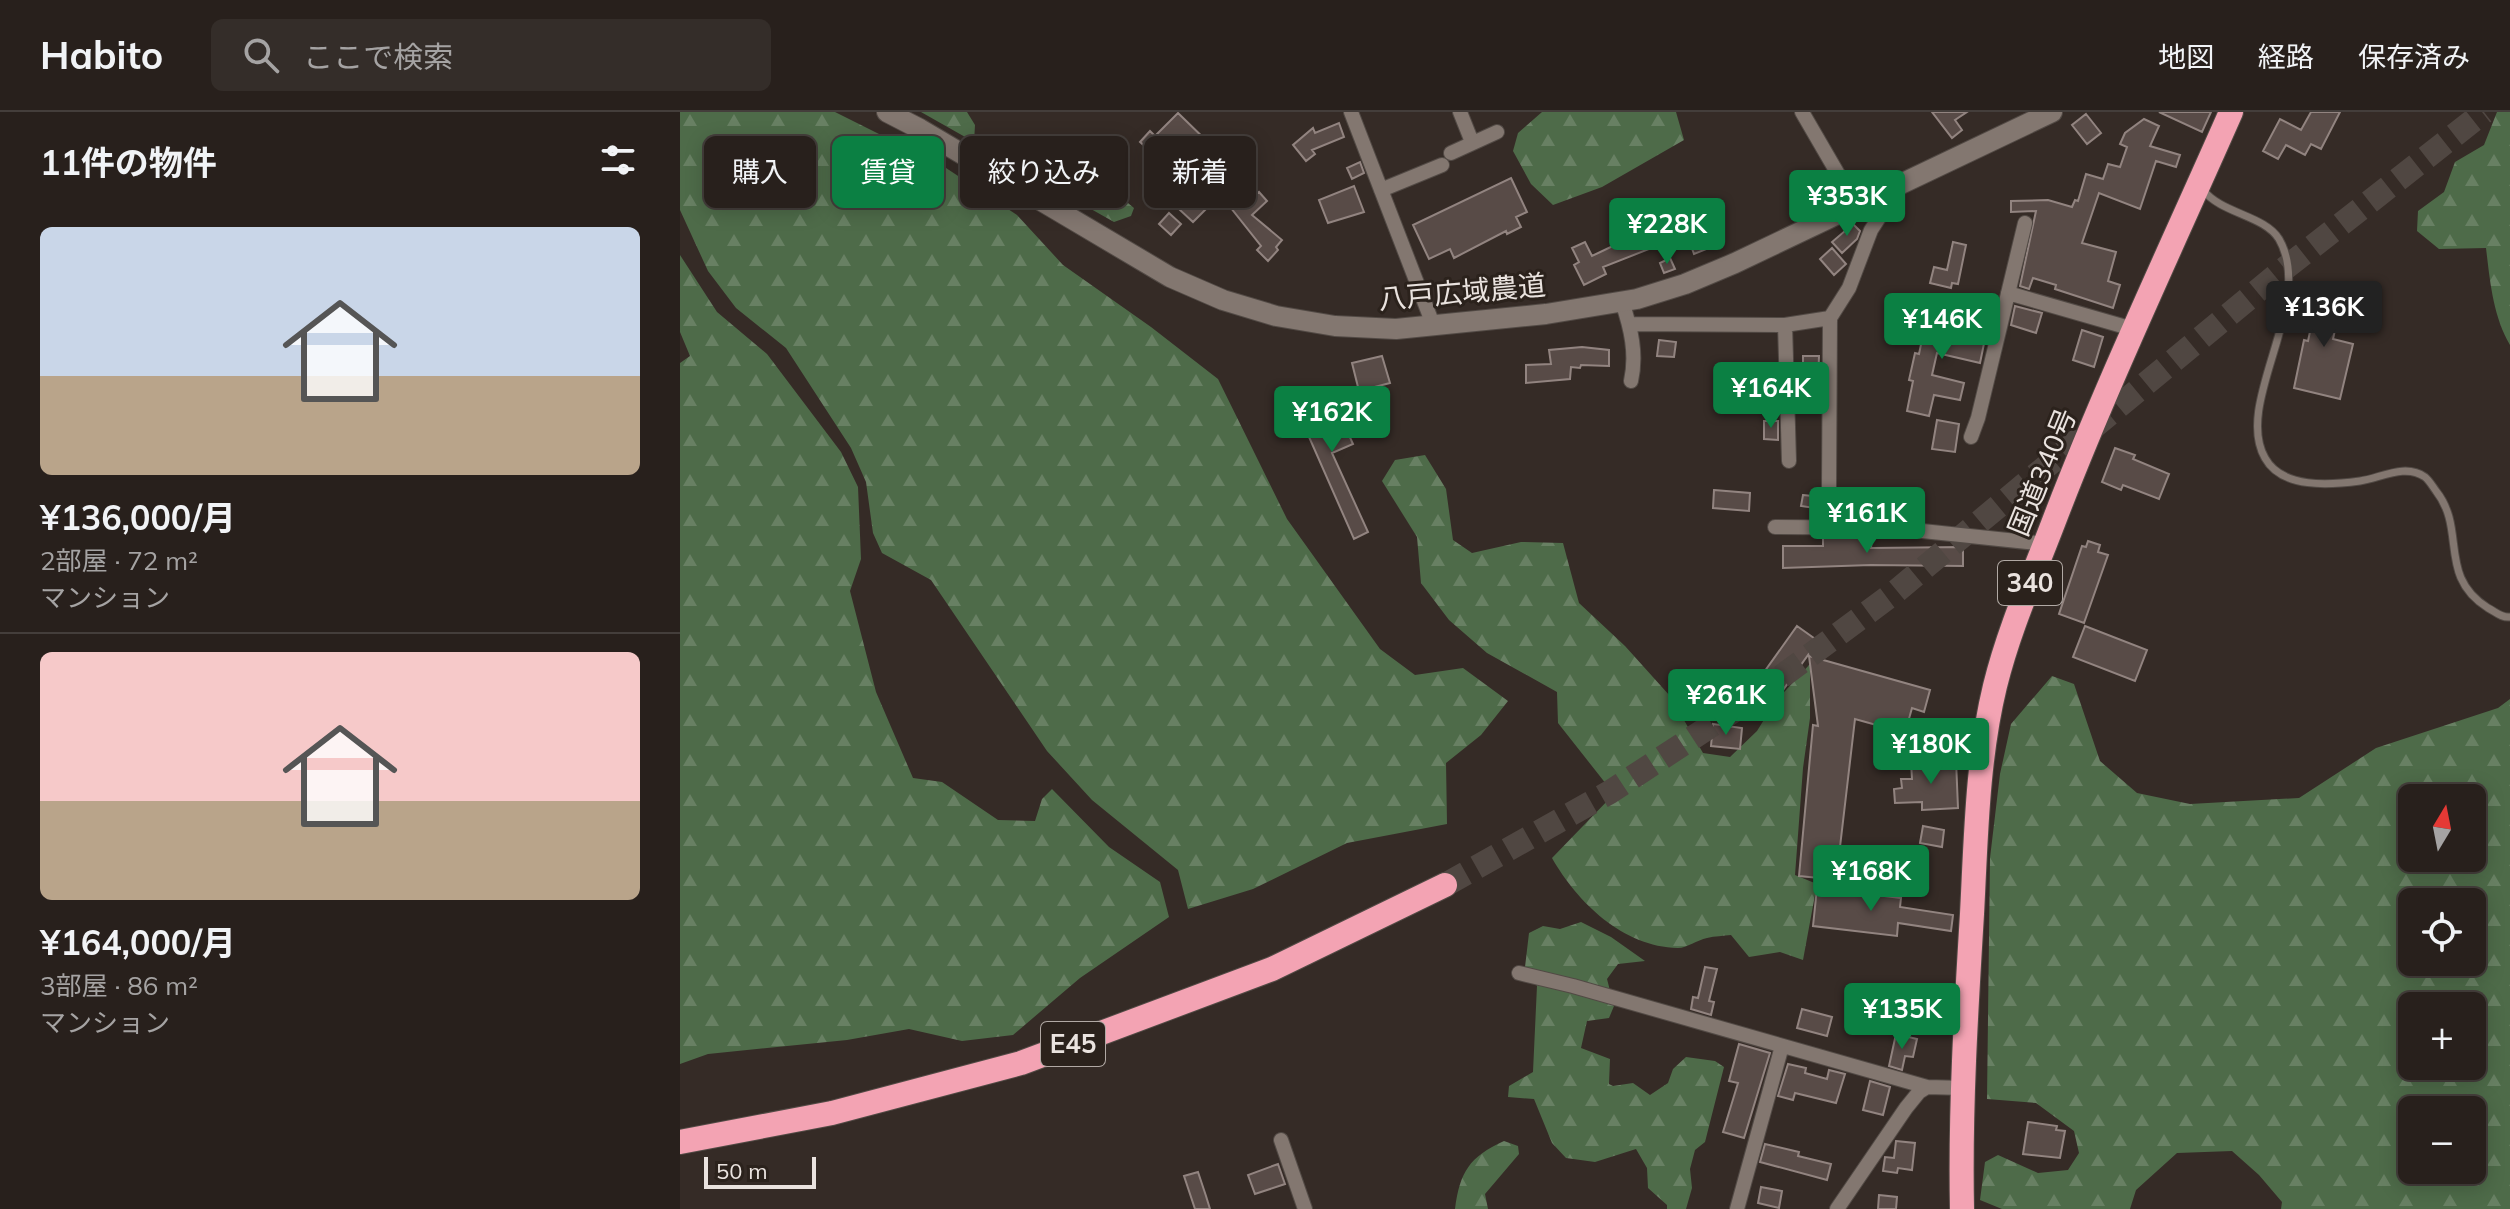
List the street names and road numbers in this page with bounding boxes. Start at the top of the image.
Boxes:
street label: 八戸広域農道 [1377,267,1547,316]
street label: 国道340号 [2000,403,2083,541]
road number: 340 [1998,561,2062,605]
road number: E45 [1041,1022,1105,1066]

